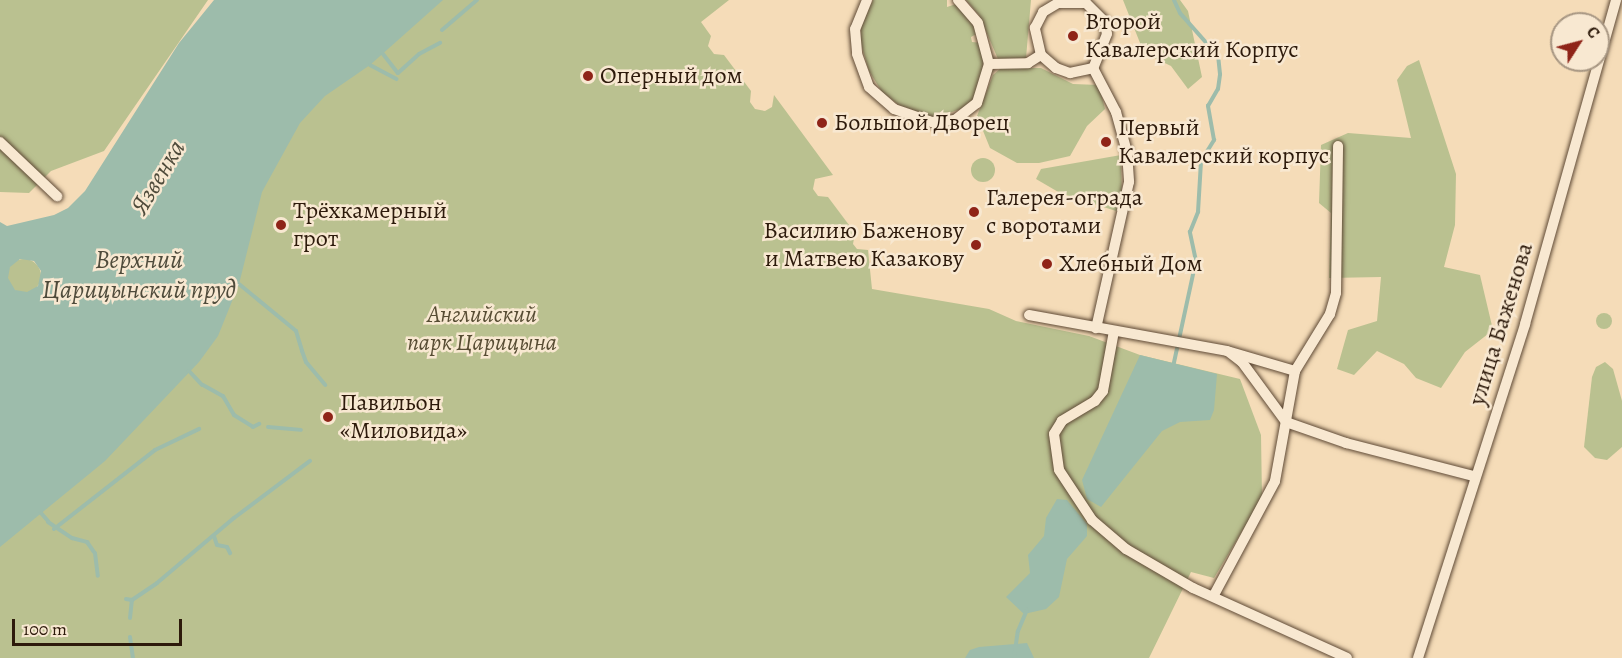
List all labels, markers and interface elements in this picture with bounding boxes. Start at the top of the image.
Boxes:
place label: Второй Кавалерский Корпус [1085,8,1299,64]
north arrow [1550,12,1610,72]
text: С [1581,22,1605,43]
marker: Второй Кавалерский Корпус [1066,29,1080,43]
place label: Оперный дом [600,62,743,90]
marker: Оперный дом [581,69,595,83]
place label: Большой Дворец [834,109,1009,137]
place label: Первый Кавалерский корпус [1118,114,1329,170]
marker: Большой Дворец [815,116,829,130]
water label: Язвенка [124,134,192,220]
marker: Первый Кавалерский корпус [1099,135,1113,149]
place label: Галерея-ограда с воротами [986,184,1143,240]
place label: Трёхкамерный грот [293,197,447,253]
marker: Галерея-ограда с воротами [967,205,981,219]
place label: Василию Баженову и Матвею Казакову [764,217,964,273]
marker: Трёхкамерный грот [274,218,288,232]
marker: Василию Баженову и Матвею Казакову [969,238,983,252]
street label: улица Баженова [1463,239,1539,409]
water label: Верхний Царицынский пруд [42,244,236,306]
place label: Хлебный Дом [1059,250,1203,278]
marker: Хлебный Дом [1040,257,1054,271]
park label: Английский парк Царицына [407,301,557,357]
place label: Павильон «Миловида» [340,389,467,445]
marker: Павильон «Миловида» [321,410,335,424]
scale bar [15,607,184,645]
text: 100 m [23,617,67,641]

